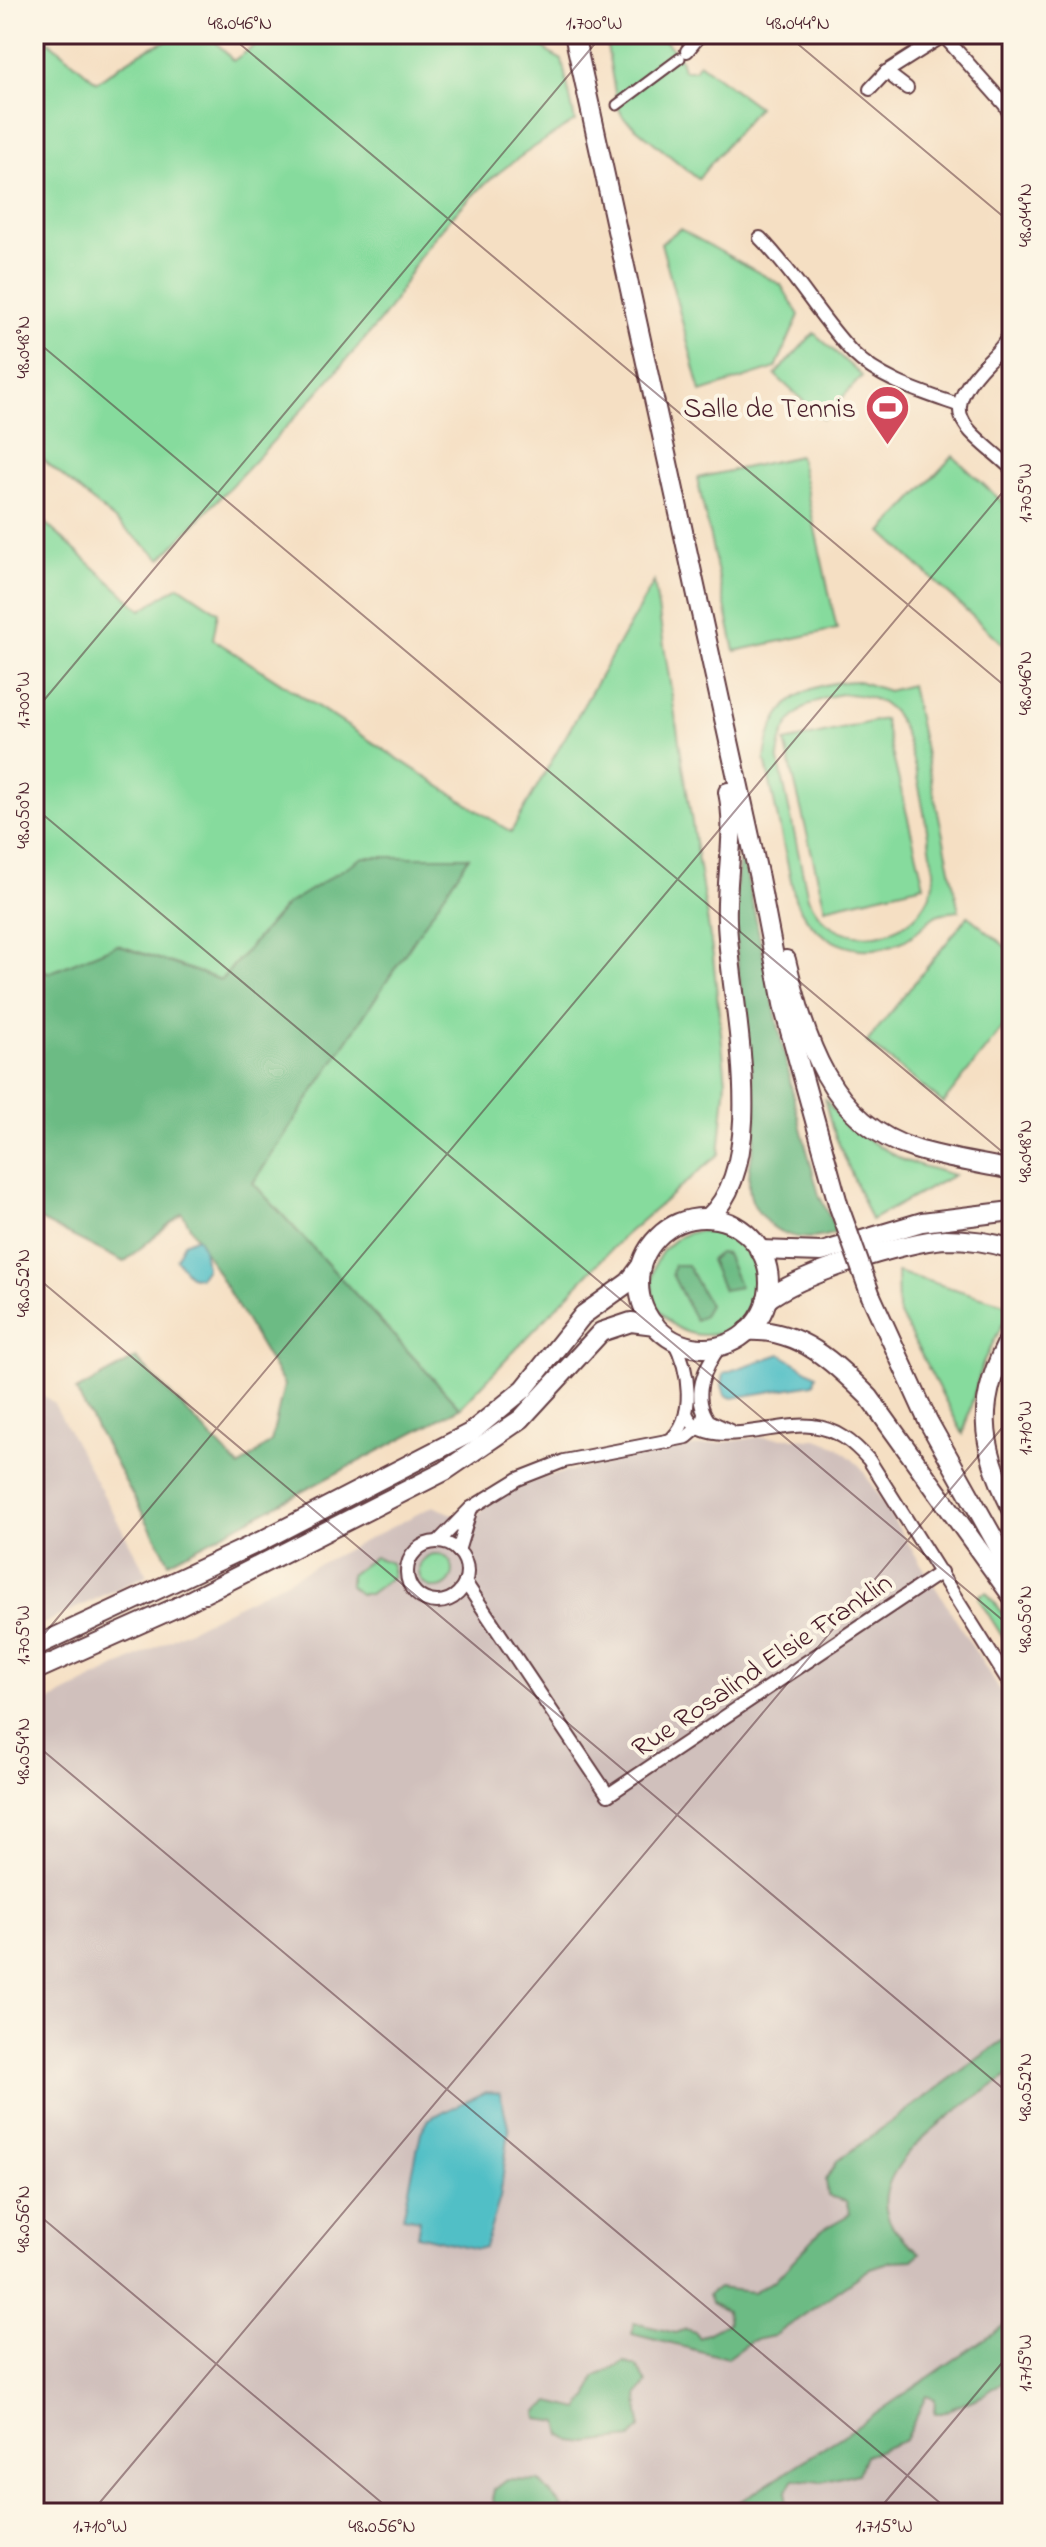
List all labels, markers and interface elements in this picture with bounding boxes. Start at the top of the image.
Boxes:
text: 48.046°N [208,10,272,39]
text: 1.700°W [566,10,622,39]
text: 48.044°N [766,10,830,39]
text: 48.044°N [1012,183,1041,247]
text: 48.048°N [10,315,39,379]
sports icon: Salle de Tennis [863,383,911,446]
place label: Salle de Tennis [683,390,856,431]
text: 1.705°W [1012,463,1041,523]
text: 48.046°N [1012,651,1041,715]
text: 1.700°W [10,672,39,728]
text: 48.050°N [10,781,39,849]
text: 48.048°N [1012,1119,1041,1183]
text: 48.052°N [10,1249,39,1317]
text: 1.710°W [1012,1401,1041,1455]
street label: Rue Rosalind Elsie Franklin [624,1564,901,1770]
text: 48.050°N [1012,1585,1041,1653]
text: 1.705°W [10,1605,39,1665]
text: 48.054°N [10,1718,39,1785]
text: 48.052°N [1012,2053,1041,2121]
text: 48.056°N [10,2185,39,2253]
text: 1.715°W [1012,2334,1041,2392]
text: 1.710°W [73,2513,127,2542]
text: 48.056°N [348,2513,416,2542]
text: 1.715°W [855,2513,913,2542]

